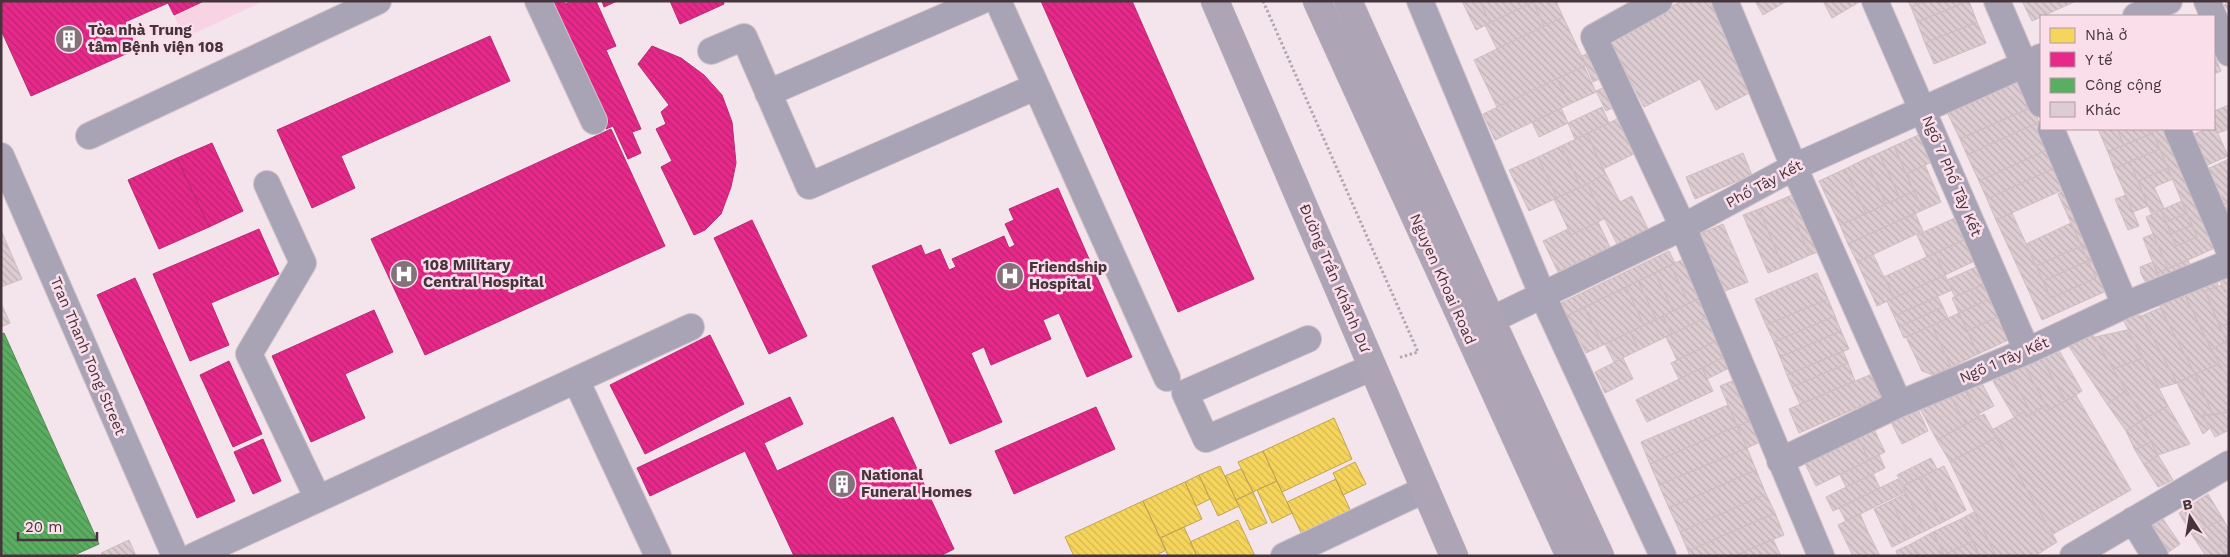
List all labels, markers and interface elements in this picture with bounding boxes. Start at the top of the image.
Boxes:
legend [2040,15,2215,130]
place label: Tòa nhà Trung tâm Bệnh viện 108 [88,21,224,56]
building icon: Tòa nhà Trung tâm Bệnh viện 108 [54,24,84,54]
text: Nhà ở [2085,26,2127,44]
text: Y tế [2085,51,2113,69]
text: Công cộng [2085,76,2161,94]
text: Khác [2085,101,2121,119]
street label: Ngõ 7 Phố Tây Kết [1918,113,1986,240]
street label: Phố Tây Kết [1723,156,1806,212]
street label: Đường Trần Khánh Dư [1296,201,1375,356]
street label: Nguyen Khoai Road [1406,211,1480,347]
place label: 108 Military Central Hospital [423,256,544,291]
place label: Friendship Hospital [1029,258,1107,293]
hospital icon: 108 Military Central Hospital [389,259,419,289]
hospital icon: Friendship Hospital [995,261,1025,291]
street label: Tran Thanh Tong Street [46,274,130,438]
street label: Ngõ 1 Tây Kết [1957,333,2052,387]
place label: National Funeral Homes [861,466,972,501]
building icon: National Funeral Homes [827,469,857,499]
north arrow [2165,492,2215,542]
text: B [2181,495,2194,513]
scale bar [18,510,96,542]
text: 20 m [25,518,63,536]

